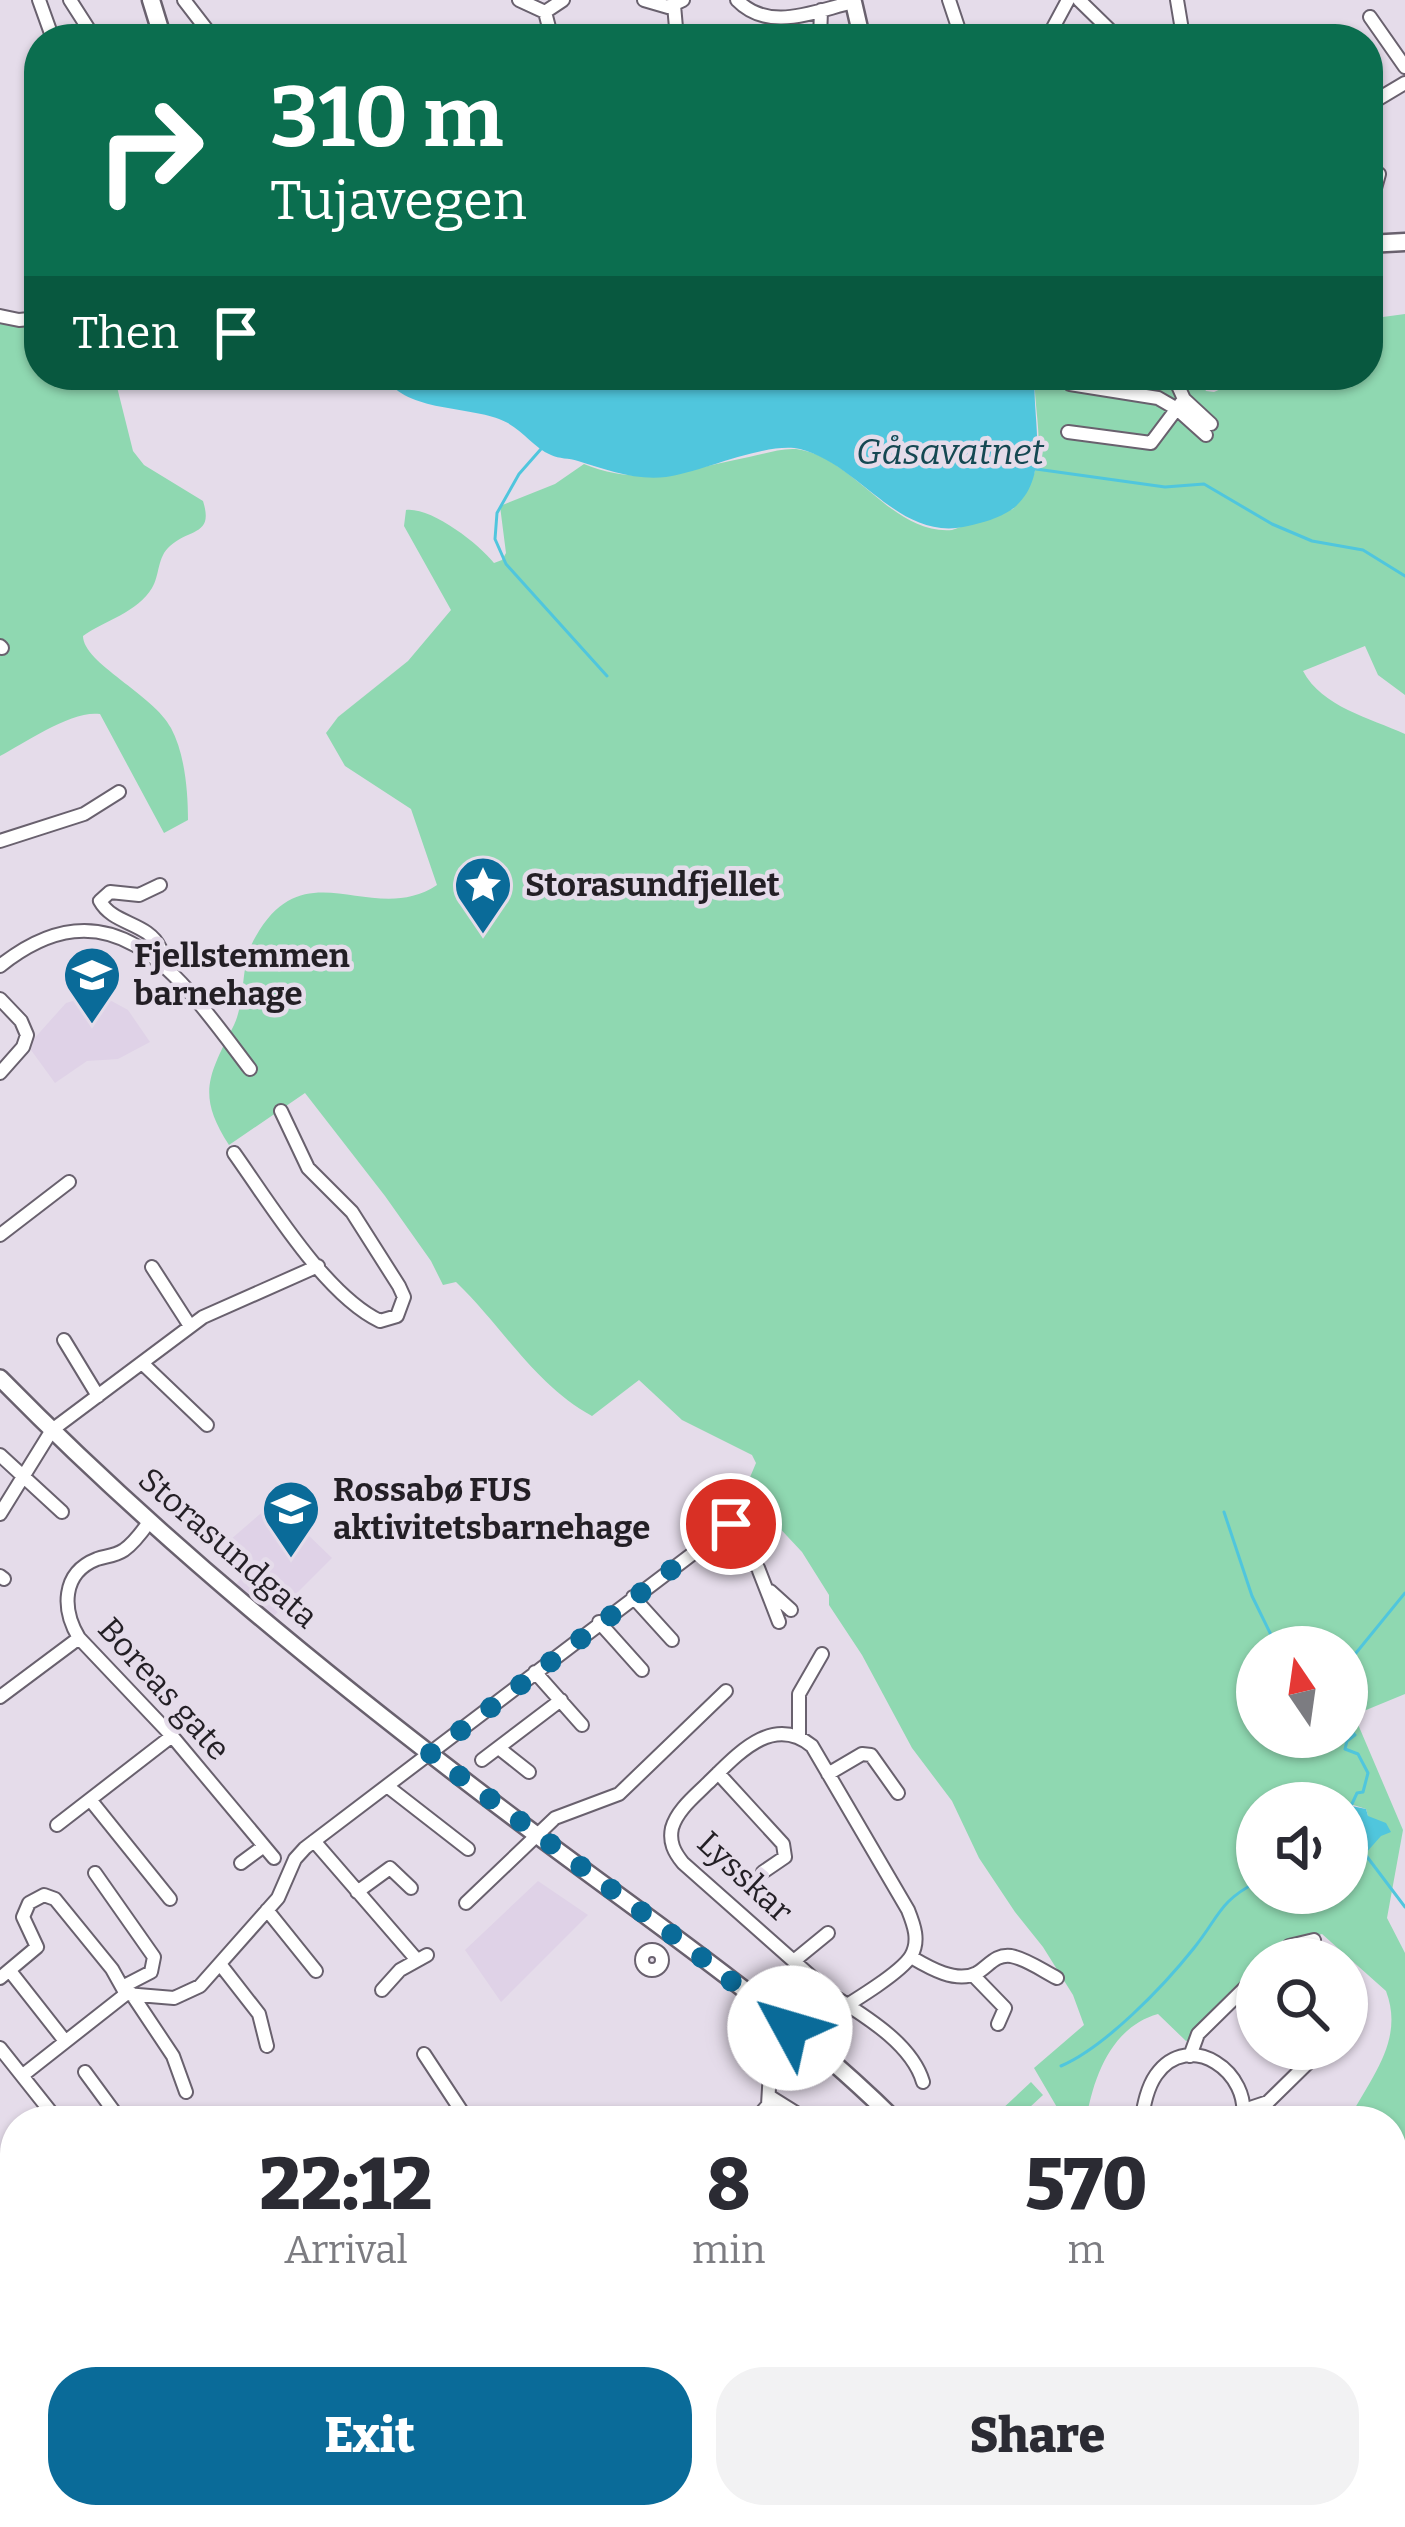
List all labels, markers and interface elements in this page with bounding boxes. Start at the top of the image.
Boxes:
text: 310 m [270,67,503,168]
icon: right [72,72,228,228]
text: Tujavegen [270,169,527,233]
icon: arrive [203,300,269,366]
text: Then [72,306,179,360]
water label: Gåsavatnet [856,430,1045,474]
place icon: Storasundfjellet [452,854,514,936]
place label: Storasundfjellet [525,865,780,905]
place label: Fjellstemmen barnehage [134,936,350,1014]
school or university icon: Fjellstemmen barnehage [61,944,123,1026]
street label: Storasundgata [130,1459,326,1637]
place label: Rossabø FUS aktivitetsbarnehage [333,1470,650,1548]
pin [680,1473,782,1575]
school or university icon: Rossabø FUS aktivitetsbarnehage [260,1478,322,1560]
icon: arrive [698,1491,764,1557]
street label: Boreas gate [90,1610,238,1768]
north arrow [1236,1626,1368,1758]
map controls [1236,1626,1368,2070]
button: sound [1236,1782,1368,1914]
street label: Lysskar [689,1823,801,1931]
button: search [1236,1938,1368,2070]
position arrow [727,1965,853,2091]
text: 22:12 [259,2142,432,2228]
text: 8 [707,2142,750,2228]
text: 570 [1025,2142,1148,2228]
text: Arrival [284,2227,408,2273]
text: min [692,2227,765,2273]
text: m [1068,2227,1105,2273]
button: Exit [48,2367,692,2505]
button: Share [716,2367,1359,2505]

